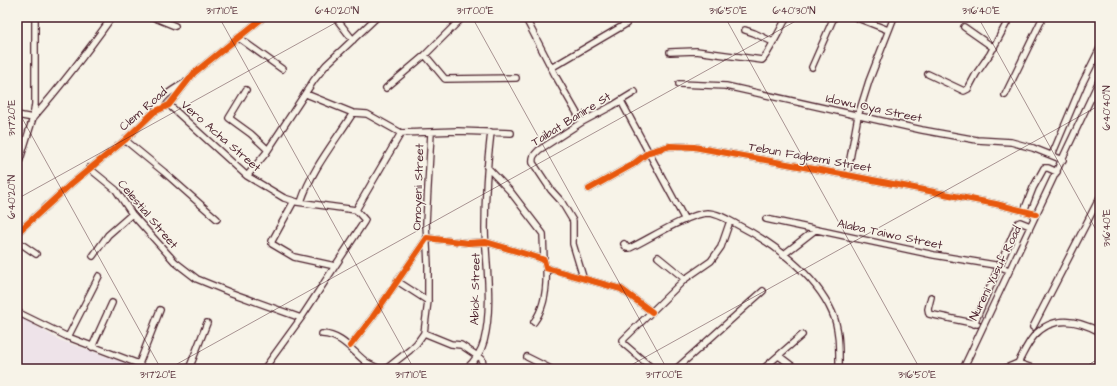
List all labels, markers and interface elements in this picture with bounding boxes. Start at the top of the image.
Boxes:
text: 3°17'10"E [206,4,238,18]
text: 6°40'20"N [315,4,359,18]
text: 3°17'00"E [456,4,494,18]
text: 3°16'50"E [709,4,747,18]
text: 6°40'30"N [772,4,816,18]
text: 3°16'40"E [962,4,1000,18]
street label: Clem Road [116,84,171,135]
text: 6°40'40"N [1100,86,1114,130]
street label: Taibat Banire St [528,88,614,151]
street label: Idowu Oya Street [824,90,924,128]
street label: Vero Acha Street [177,97,265,176]
text: 3°17'20"E [5,100,19,136]
street label: Tebun Fagbemi Street [747,138,873,178]
street label: Omoyeni Street [408,143,430,231]
text: 6°40'20"N [5,175,19,219]
street label: Celestial Street [114,176,182,253]
text: 3°16'40"E [1100,209,1114,247]
street label: Alaba Taiwo Street [836,215,944,254]
street label: Nureni Yusuf Road [965,223,1026,323]
street label: Abiok Street [466,253,485,325]
text: 3°17'20"E [140,368,176,382]
text: 3°17'10"E [395,368,427,382]
text: 3°17'00"E [645,368,683,382]
text: 3°16'50"E [898,368,936,382]

